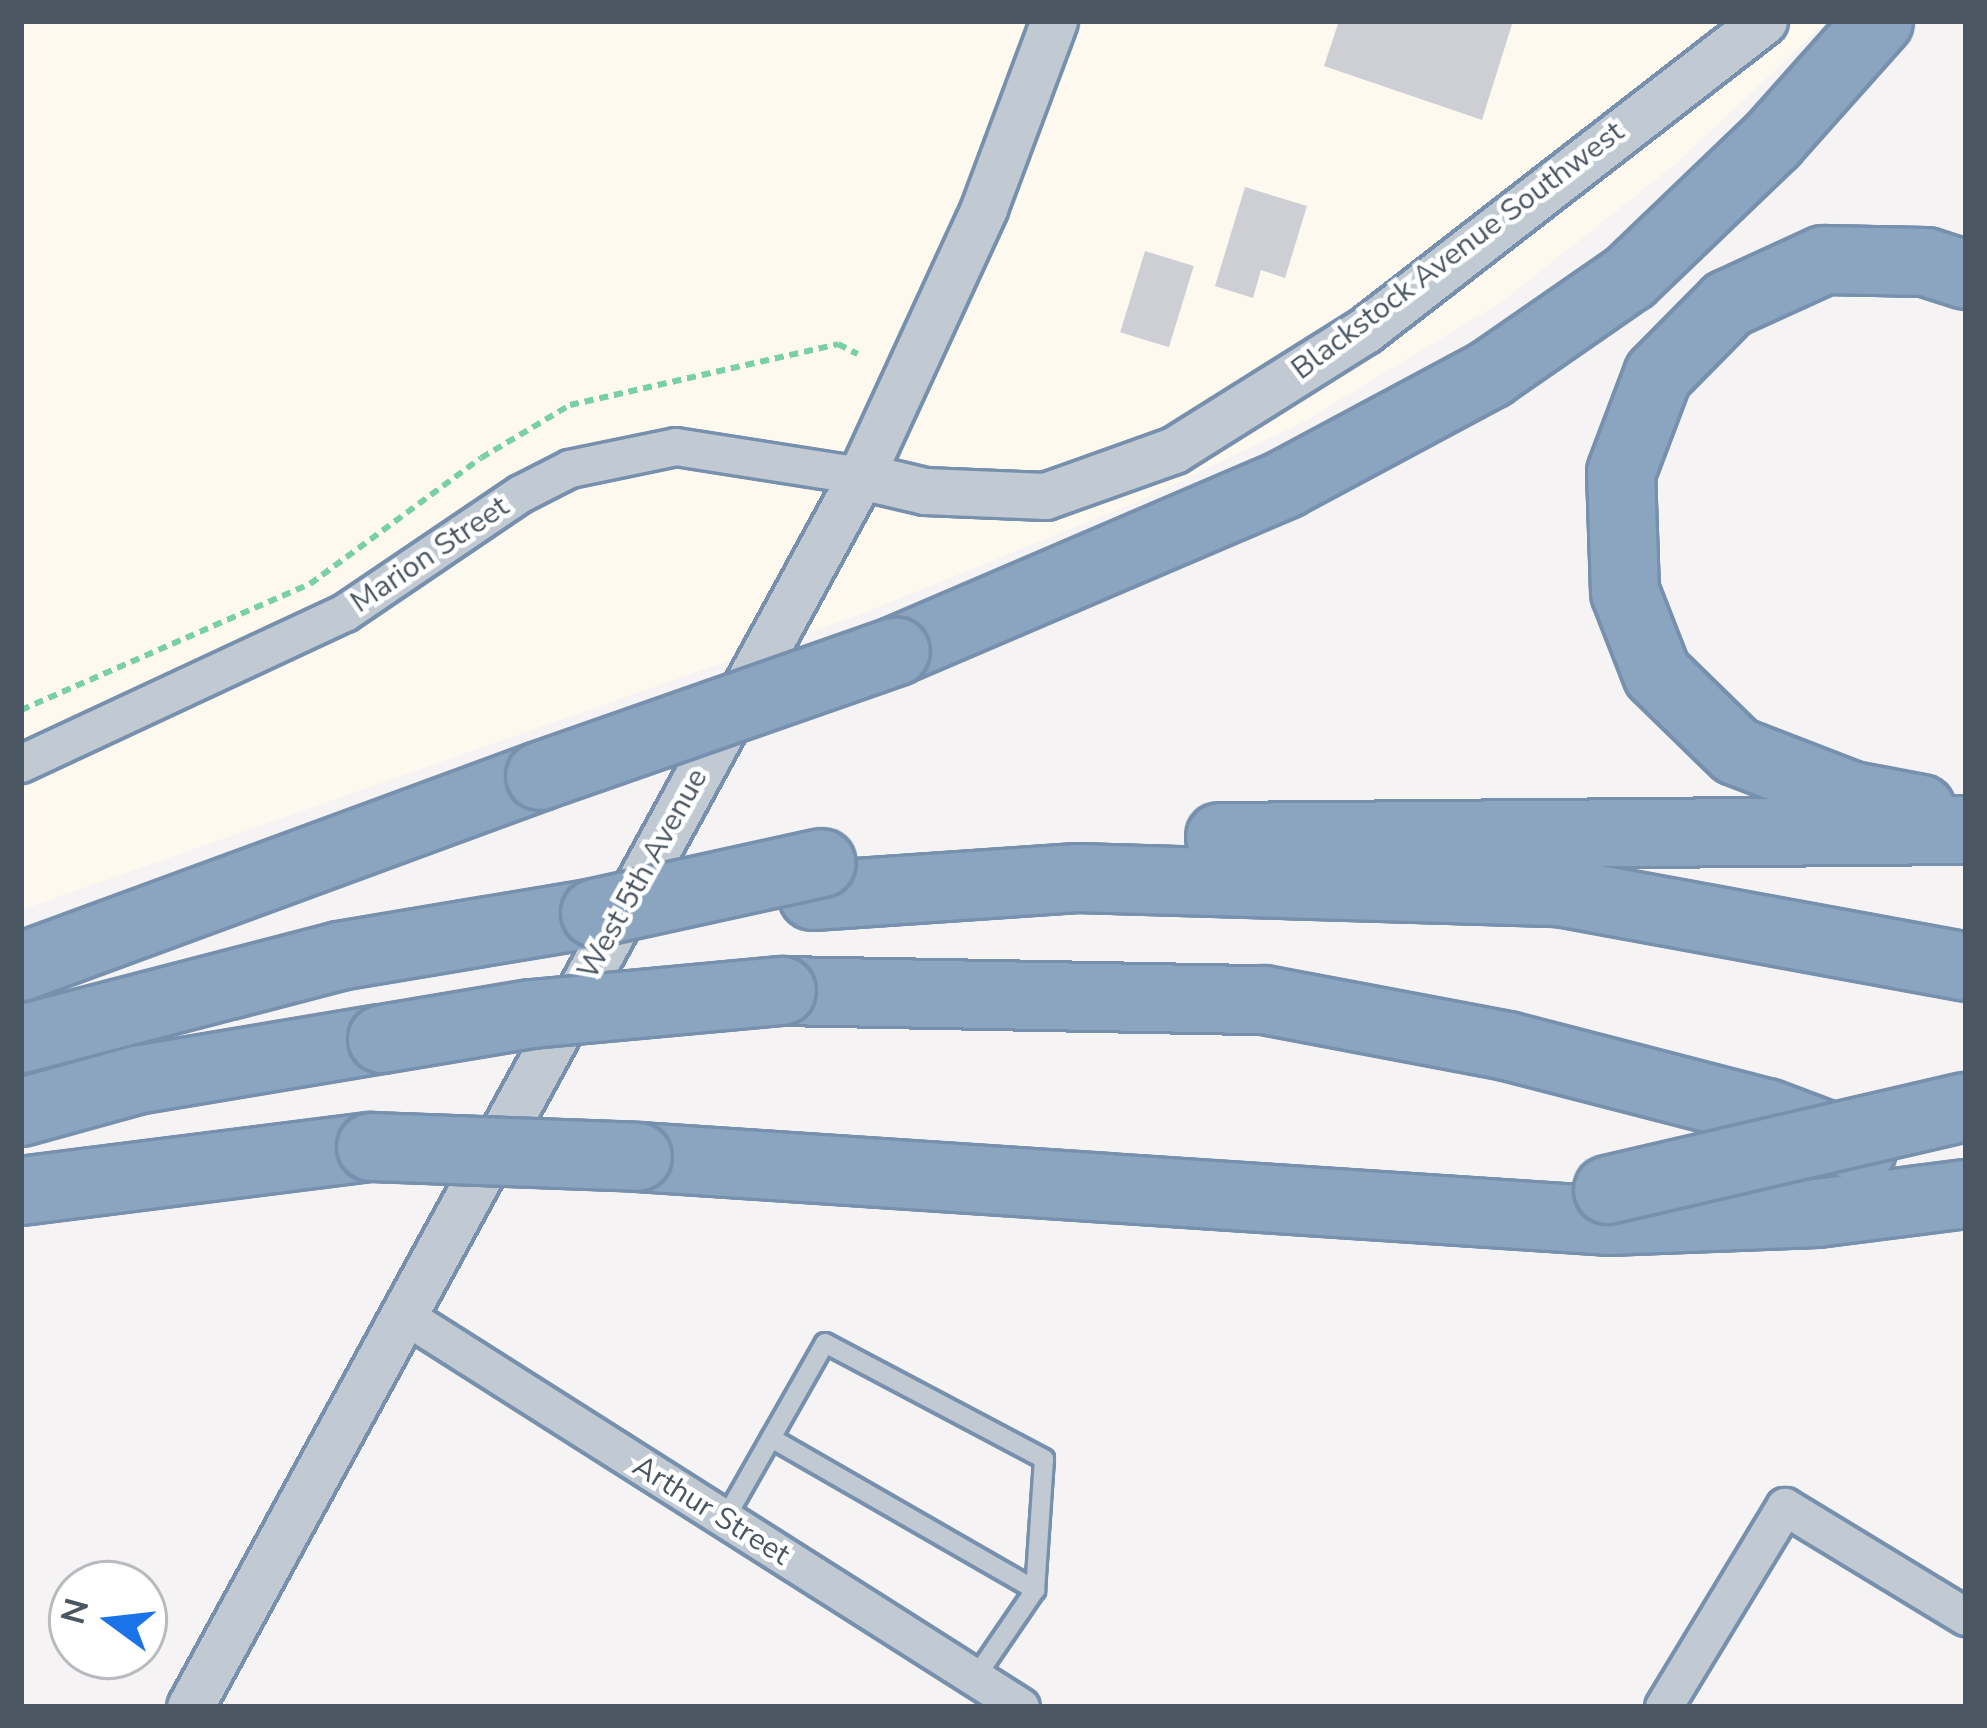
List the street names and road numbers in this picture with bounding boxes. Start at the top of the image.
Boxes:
street label: Blackstock Avenue Southwest [1285,114,1631,388]
street label: Marion Street [344,489,516,621]
street label: West 5th Avenue [570,762,716,986]
street label: Arthur Street [626,1449,796,1573]

